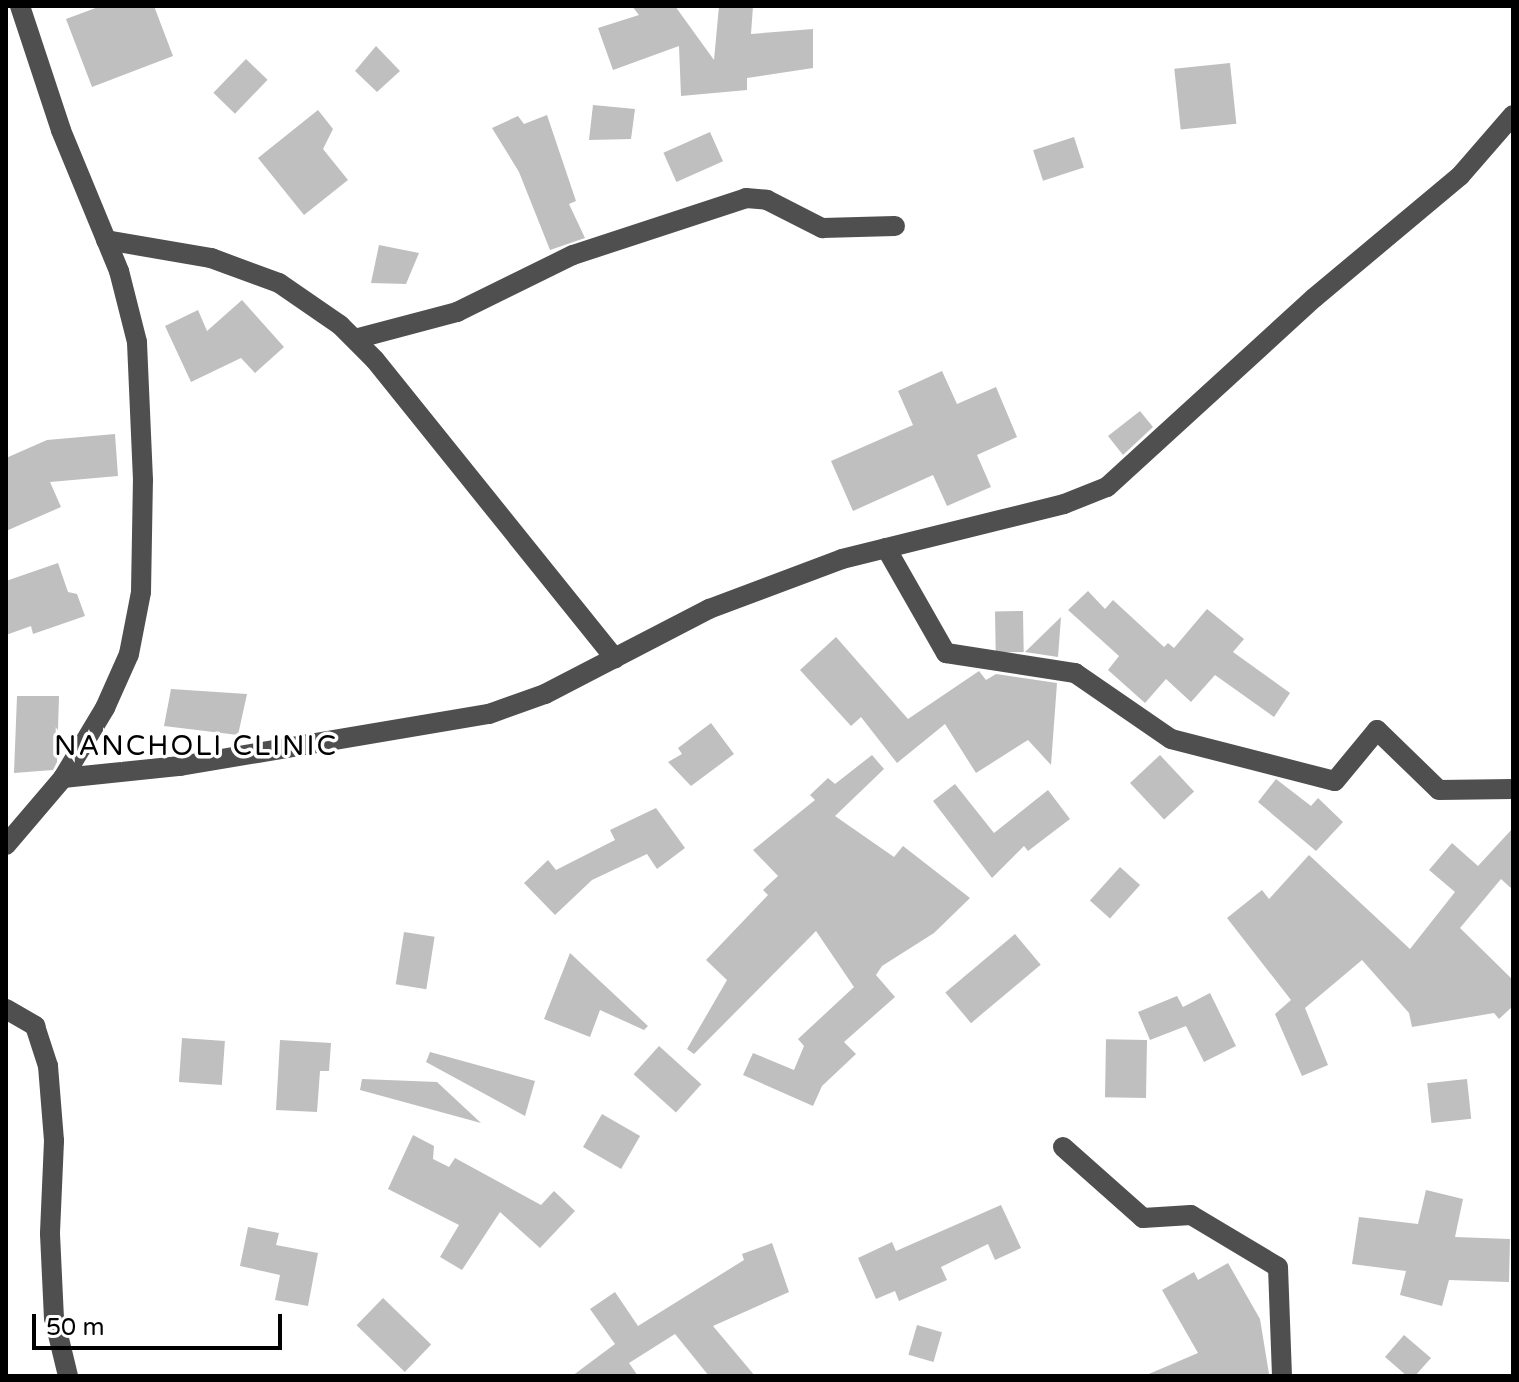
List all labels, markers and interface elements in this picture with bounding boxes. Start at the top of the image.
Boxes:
district label: NANCHOLI CLINIC [54,729,338,763]
scale bar [36,1298,286,1348]
text: 50 m [46,1313,104,1342]

